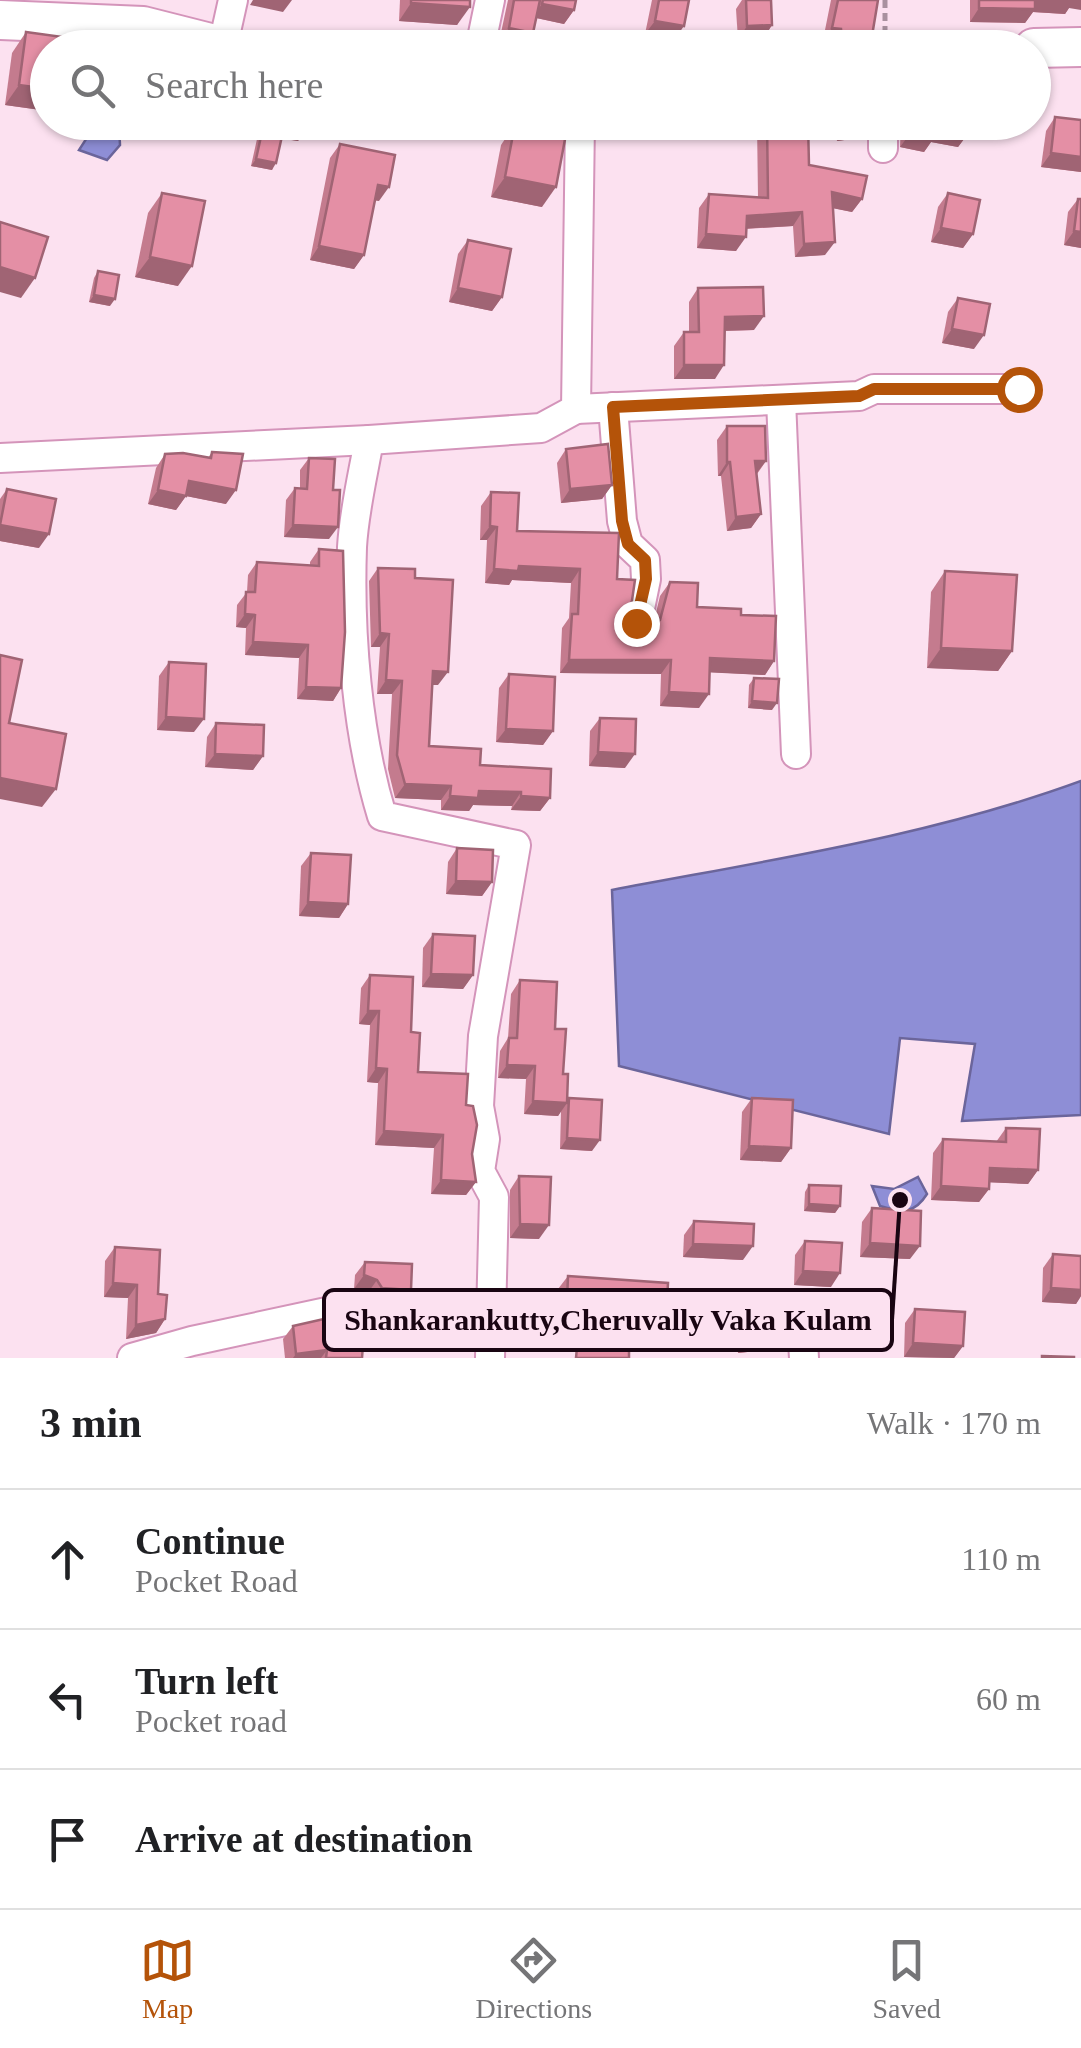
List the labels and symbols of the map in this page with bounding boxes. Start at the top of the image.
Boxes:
route start [997,367,1043,413]
route end [614,601,660,647]
callout: Shankarankutty,Cheruvally Vaka Kulam [324,1290,892,1350]
text: Shankarankutty,Cheruvally Vaka Kulam [344,1303,872,1336]

